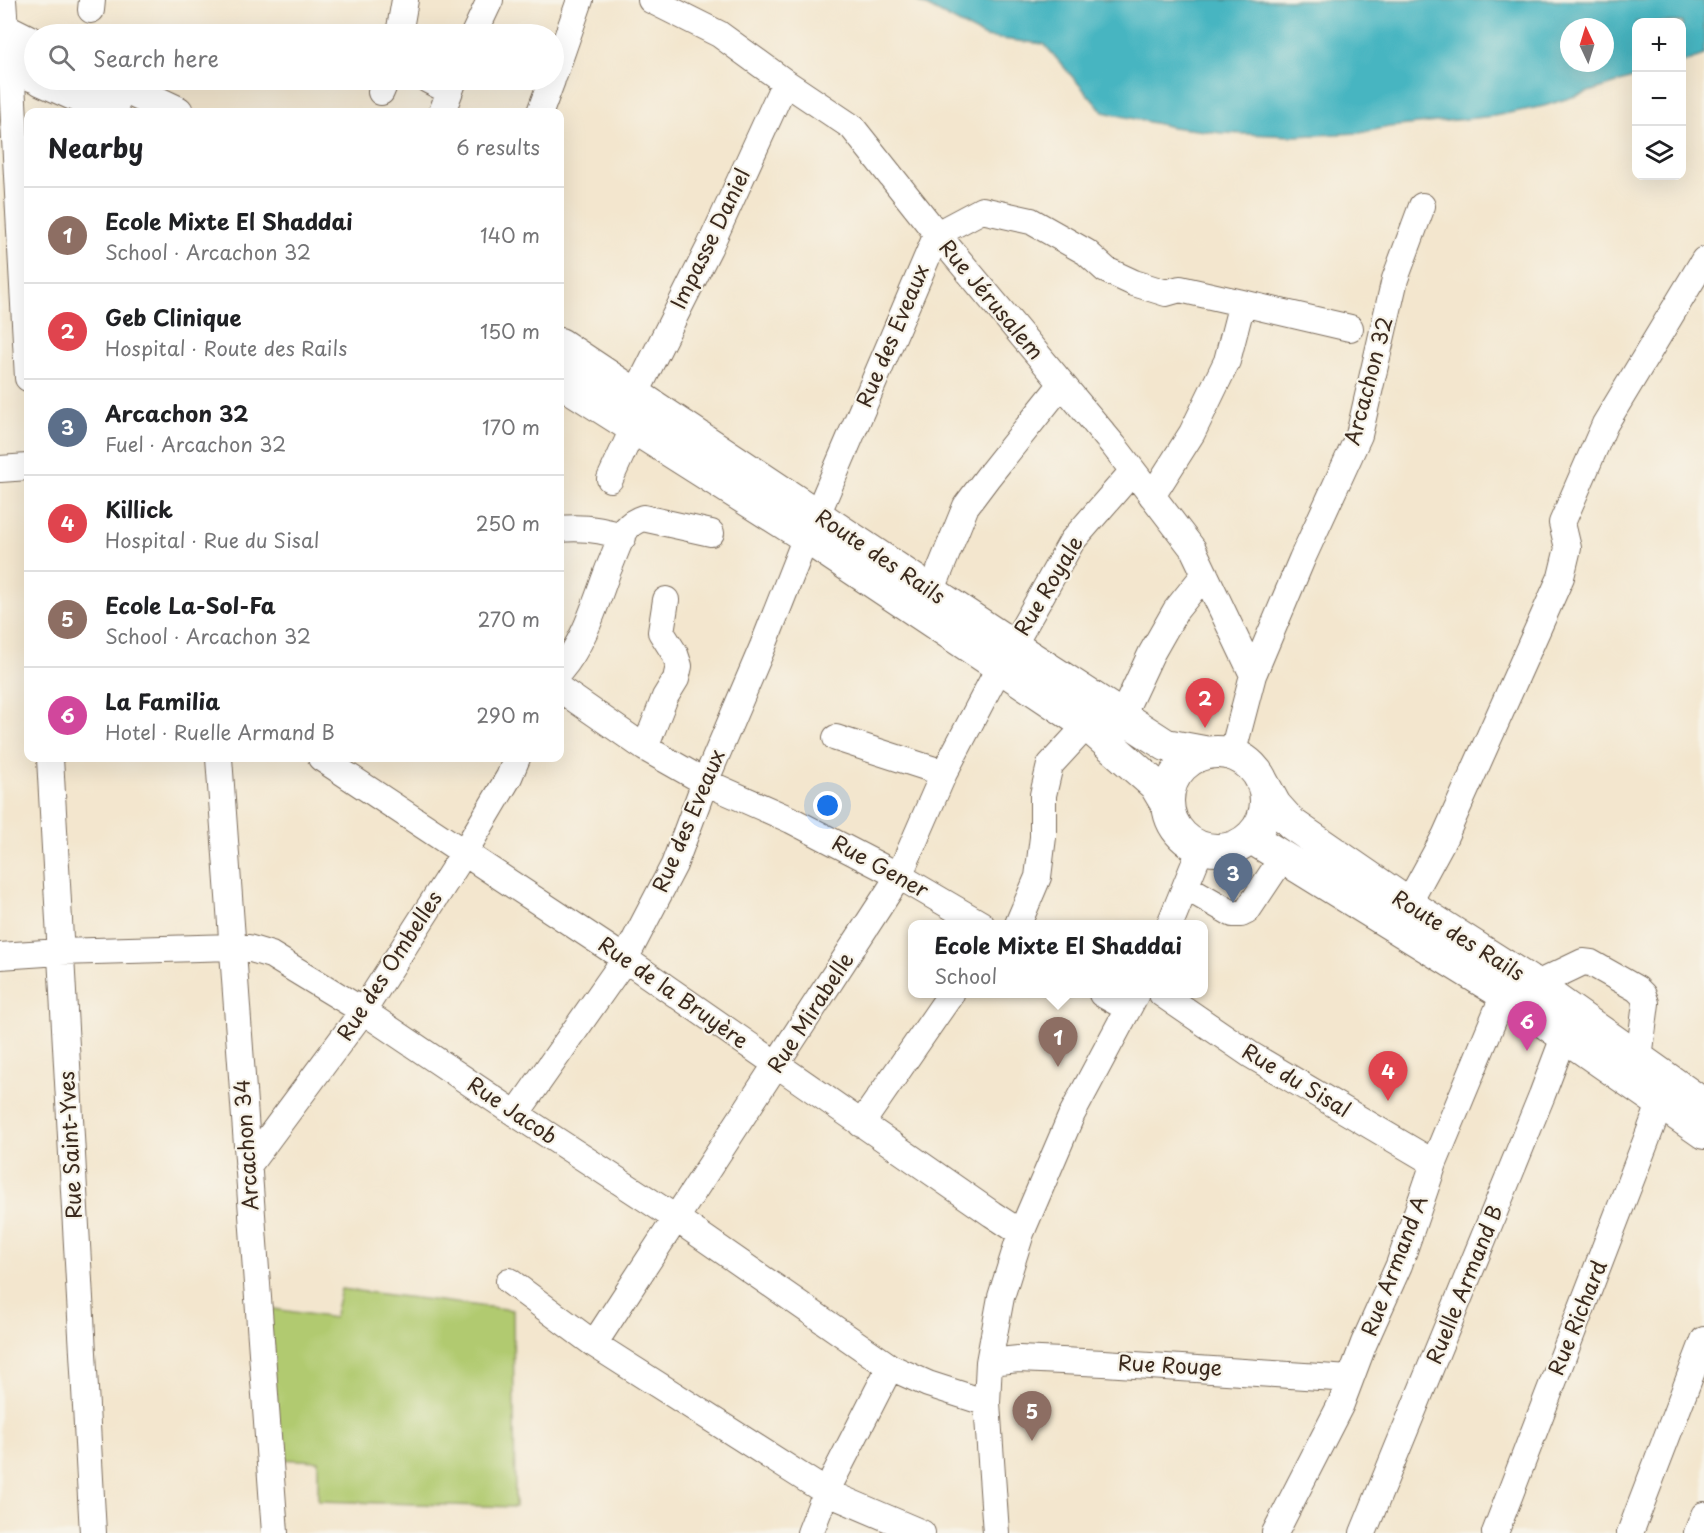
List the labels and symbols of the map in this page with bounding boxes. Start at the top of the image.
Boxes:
north arrow [1560,18,1614,72]
street label: Impasse Daniel [661,162,757,314]
street label: Rue Jérusalem [933,232,1052,366]
street label: Rue des Eveaux [847,259,936,412]
street label: Arcachon 32 [1335,313,1400,448]
street label: Route des Rails [810,500,953,611]
street label: Rue Royale [1005,529,1090,641]
pin: 2 [1186,678,1224,728]
street label: Rue des Eveaux [643,744,732,897]
your location [813,791,842,820]
street label: Rue Gener [827,826,935,905]
pin: 3 [1214,854,1252,903]
street label: Route des Rails [1387,881,1532,988]
street label: Rue des Ombelles [328,883,449,1046]
street label: Rue de la Bruyère [592,927,756,1055]
street label: Rue Mirabelle [758,945,860,1079]
pin: 6 [1508,1002,1546,1051]
pin: 1 [1038,1018,1078,1067]
street label: Rue du Sisal [1237,1034,1357,1124]
pin: 4 [1368,1052,1408,1101]
street label: Rue Jacob [462,1067,564,1151]
street label: Rue Saint-Yves [49,1070,89,1220]
street label: Arcachon 34 [224,1078,266,1212]
street label: Rue Armand A [1352,1190,1435,1340]
street label: Ruelle Armand B [1417,1200,1510,1369]
street label: Rue Richard [1539,1255,1614,1380]
street label: Rue Rouge [1117,1345,1223,1383]
pin: 5 [1012,1392,1052,1441]

